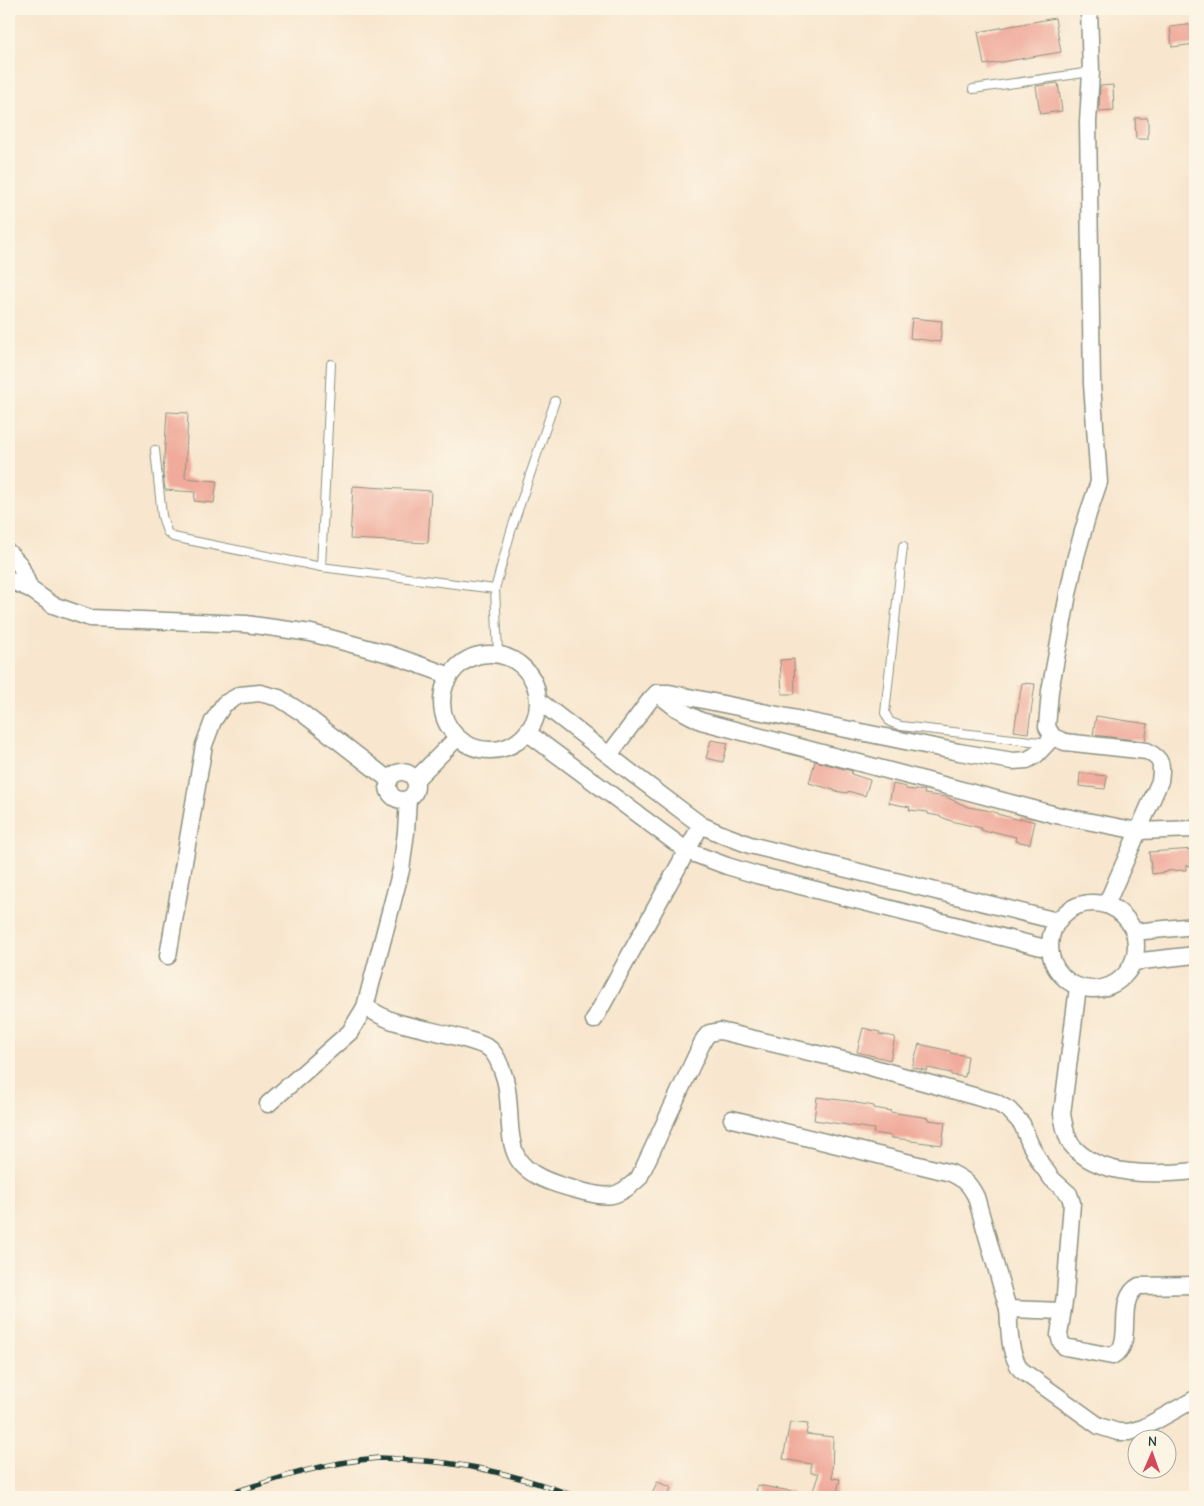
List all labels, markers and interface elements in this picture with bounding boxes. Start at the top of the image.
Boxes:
north arrow [1126,1428,1176,1478]
text: N [1148,1433,1157,1450]

